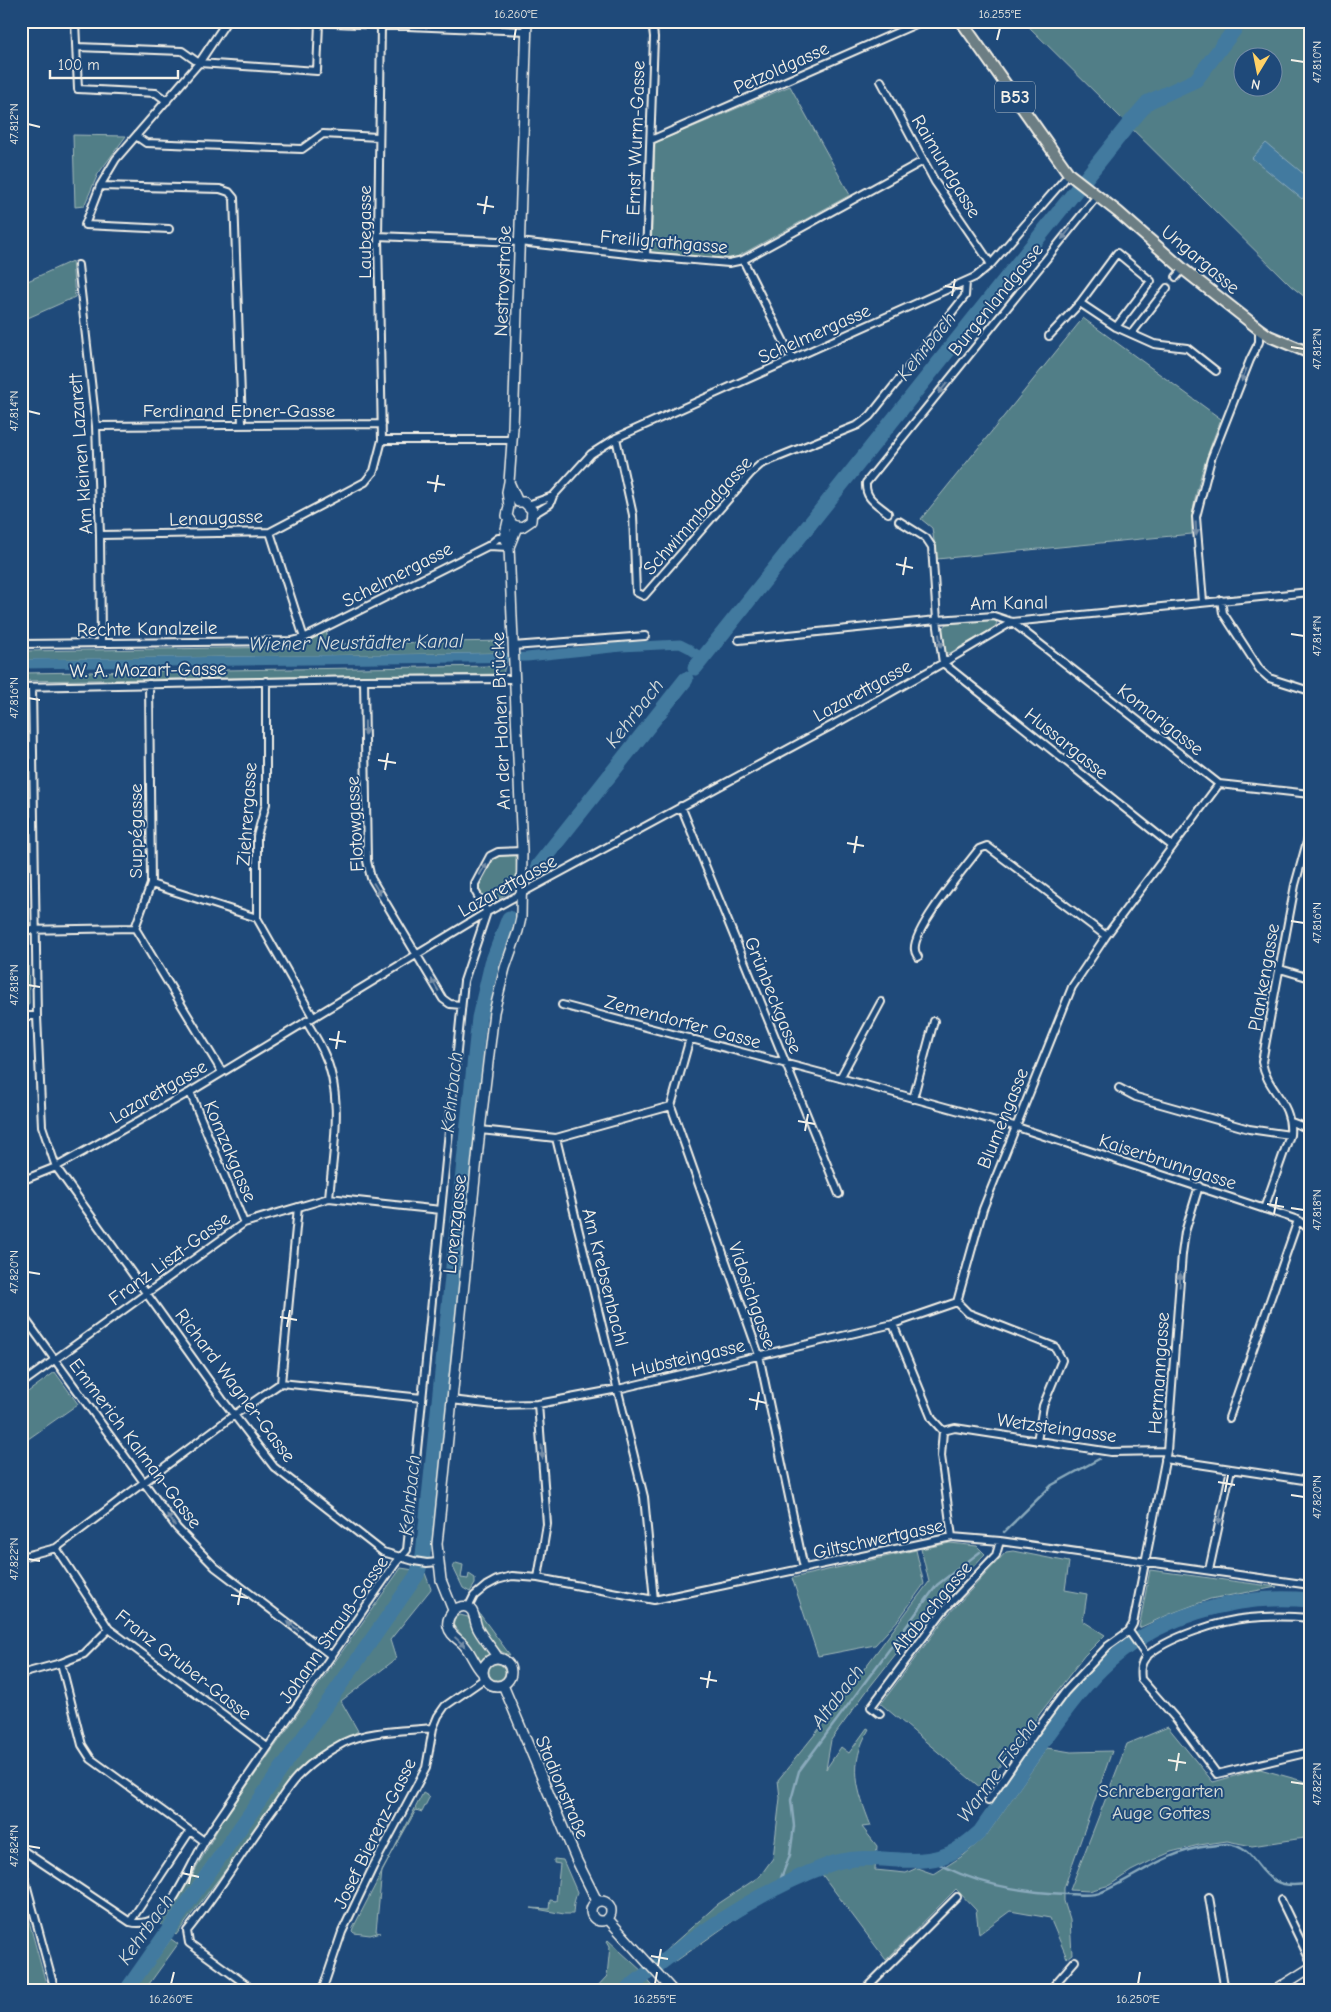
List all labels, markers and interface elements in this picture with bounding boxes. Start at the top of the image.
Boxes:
text: 16.260°E [494,7,538,21]
text: 16.255°E [979,7,1021,21]
street label: Petzoldgasse [730,37,832,99]
text: 47.810°N [1310,41,1324,83]
scale bar [50,48,178,80]
north arrow [1234,48,1284,98]
text: 100 m [58,56,100,74]
street label: Ernst Wurm-Gasse [622,60,650,216]
text: N [1250,75,1262,93]
road number: B53 [995,81,1035,112]
text: 47.812°N [7,103,21,145]
street label: Raimundgasse [907,111,986,222]
street label: Laubegasse [354,185,376,279]
street label: Ungargasse [1157,221,1244,299]
street label: Nestroystraße [490,225,516,337]
street label: Freiligrathgasse [599,225,729,259]
one-way arrow [1061,227,1072,240]
street label: Burgenlandgasse [944,239,1048,360]
street label: Schelmergasse [755,299,874,369]
water label: Kehrbach [892,307,961,385]
text: 47.812°N [1310,328,1324,370]
one-way arrow [1240,368,1248,383]
street label: Am kleinen Lazarett [64,372,98,535]
one-way arrow [937,381,948,394]
text: 47.814°N [7,391,21,431]
street label: Ferdinand Ebner-Gasse [143,400,335,422]
street label: Schwimmbadgasse [639,452,757,580]
street label: Lenaugasse [169,505,263,531]
one-way arrow [1193,521,1201,537]
street label: Schelmergasse [339,538,456,612]
street label: Am Kanal [970,591,1048,615]
text: 47.814°N [1310,616,1324,656]
street label: Rechte Kanalzeile [76,617,218,641]
water label: Wiener Neustädter Kanal [249,629,464,656]
street label: An der Hohen Brücke [487,632,515,810]
one-way arrow [937,634,945,650]
street label: Lazarettgasse [810,655,915,727]
street label: W. A. Mozart-Gasse [69,658,227,682]
water label: Kehrbach [600,674,668,752]
text: 47.816°N [7,677,21,719]
street label: Komarigasse [1113,679,1208,760]
street label: Hussargasse [1020,703,1113,784]
one-way arrow [361,721,369,737]
street label: Ziehrergasse [232,761,262,867]
street label: Flotowgasse [342,775,368,872]
street label: Suppégasse [125,783,147,879]
street label: Lazarettgasse [455,850,560,922]
one-way arrow [479,862,487,877]
one-way arrow [373,882,382,895]
text: 47.816°N [1310,902,1324,944]
street label: Plankengasse [1244,922,1284,1033]
street label: Grünbeckgasse [740,934,807,1057]
text: 47.818°N [7,964,21,1006]
one-way arrow [430,979,439,992]
street label: Zemendorfer Gasse [602,991,763,1053]
water label: Kehrbach [436,1050,467,1134]
street label: Lazarettgasse [106,1055,211,1129]
street label: Blumengasse [973,1065,1033,1172]
street label: Komzakgasse [199,1097,261,1205]
street label: Kaiserbrunngasse [1096,1129,1239,1195]
street label: Lorenzgasse [439,1174,471,1275]
text: 47.818°N [1310,1189,1324,1231]
street label: Am Krebsenbachl [577,1206,633,1349]
street label: Franz Liszt-Gasse [105,1207,235,1310]
street label: Vidosichgasse [724,1239,781,1351]
text: 47.820°N [7,1250,21,1294]
one-way arrow [1176,1272,1184,1288]
street label: Richard Wagner-Gasse [170,1305,300,1467]
street label: Hermanngasse [1144,1311,1174,1435]
street label: Hubsteingasse [629,1334,747,1382]
street label: Emmerich Kalman-Gasse [64,1354,206,1533]
street label: Wetzsteingasse [996,1409,1118,1447]
one-way arrow [538,1445,546,1461]
water label: Kehrbach [394,1453,425,1537]
text: 47.820°N [1310,1475,1324,1519]
one-way arrow [1216,1509,1224,1525]
one-way arrow [166,1513,176,1527]
street label: Giltschwertgasse [811,1514,945,1564]
text: 47.822°N [7,1538,21,1580]
street label: Johann Strauß-Gasse [275,1552,393,1708]
street label: Altabachgasse [887,1557,977,1659]
street label: Franz Gruber-Gasse [111,1605,256,1725]
one-way arrow [287,1621,300,1632]
one-way arrow [453,1636,465,1648]
water label: Altabach [805,1660,869,1733]
water label: Warme Fischa [952,1714,1043,1827]
street label: Stadionstraße [530,1732,594,1842]
street label: Josef Bierenz-Gasse [329,1754,421,1912]
text: 47.822°N [1310,1763,1324,1805]
park label: Schrebergarten Auge Gottes [1098,1780,1224,1824]
text: 47.824°N [7,1825,21,1867]
water label: Kehrbach [113,1889,178,1969]
text: 16.260°E [149,1992,193,2006]
text: 16.255°E [634,1992,676,2006]
text: 16.250°E [1116,1992,1160,2006]

